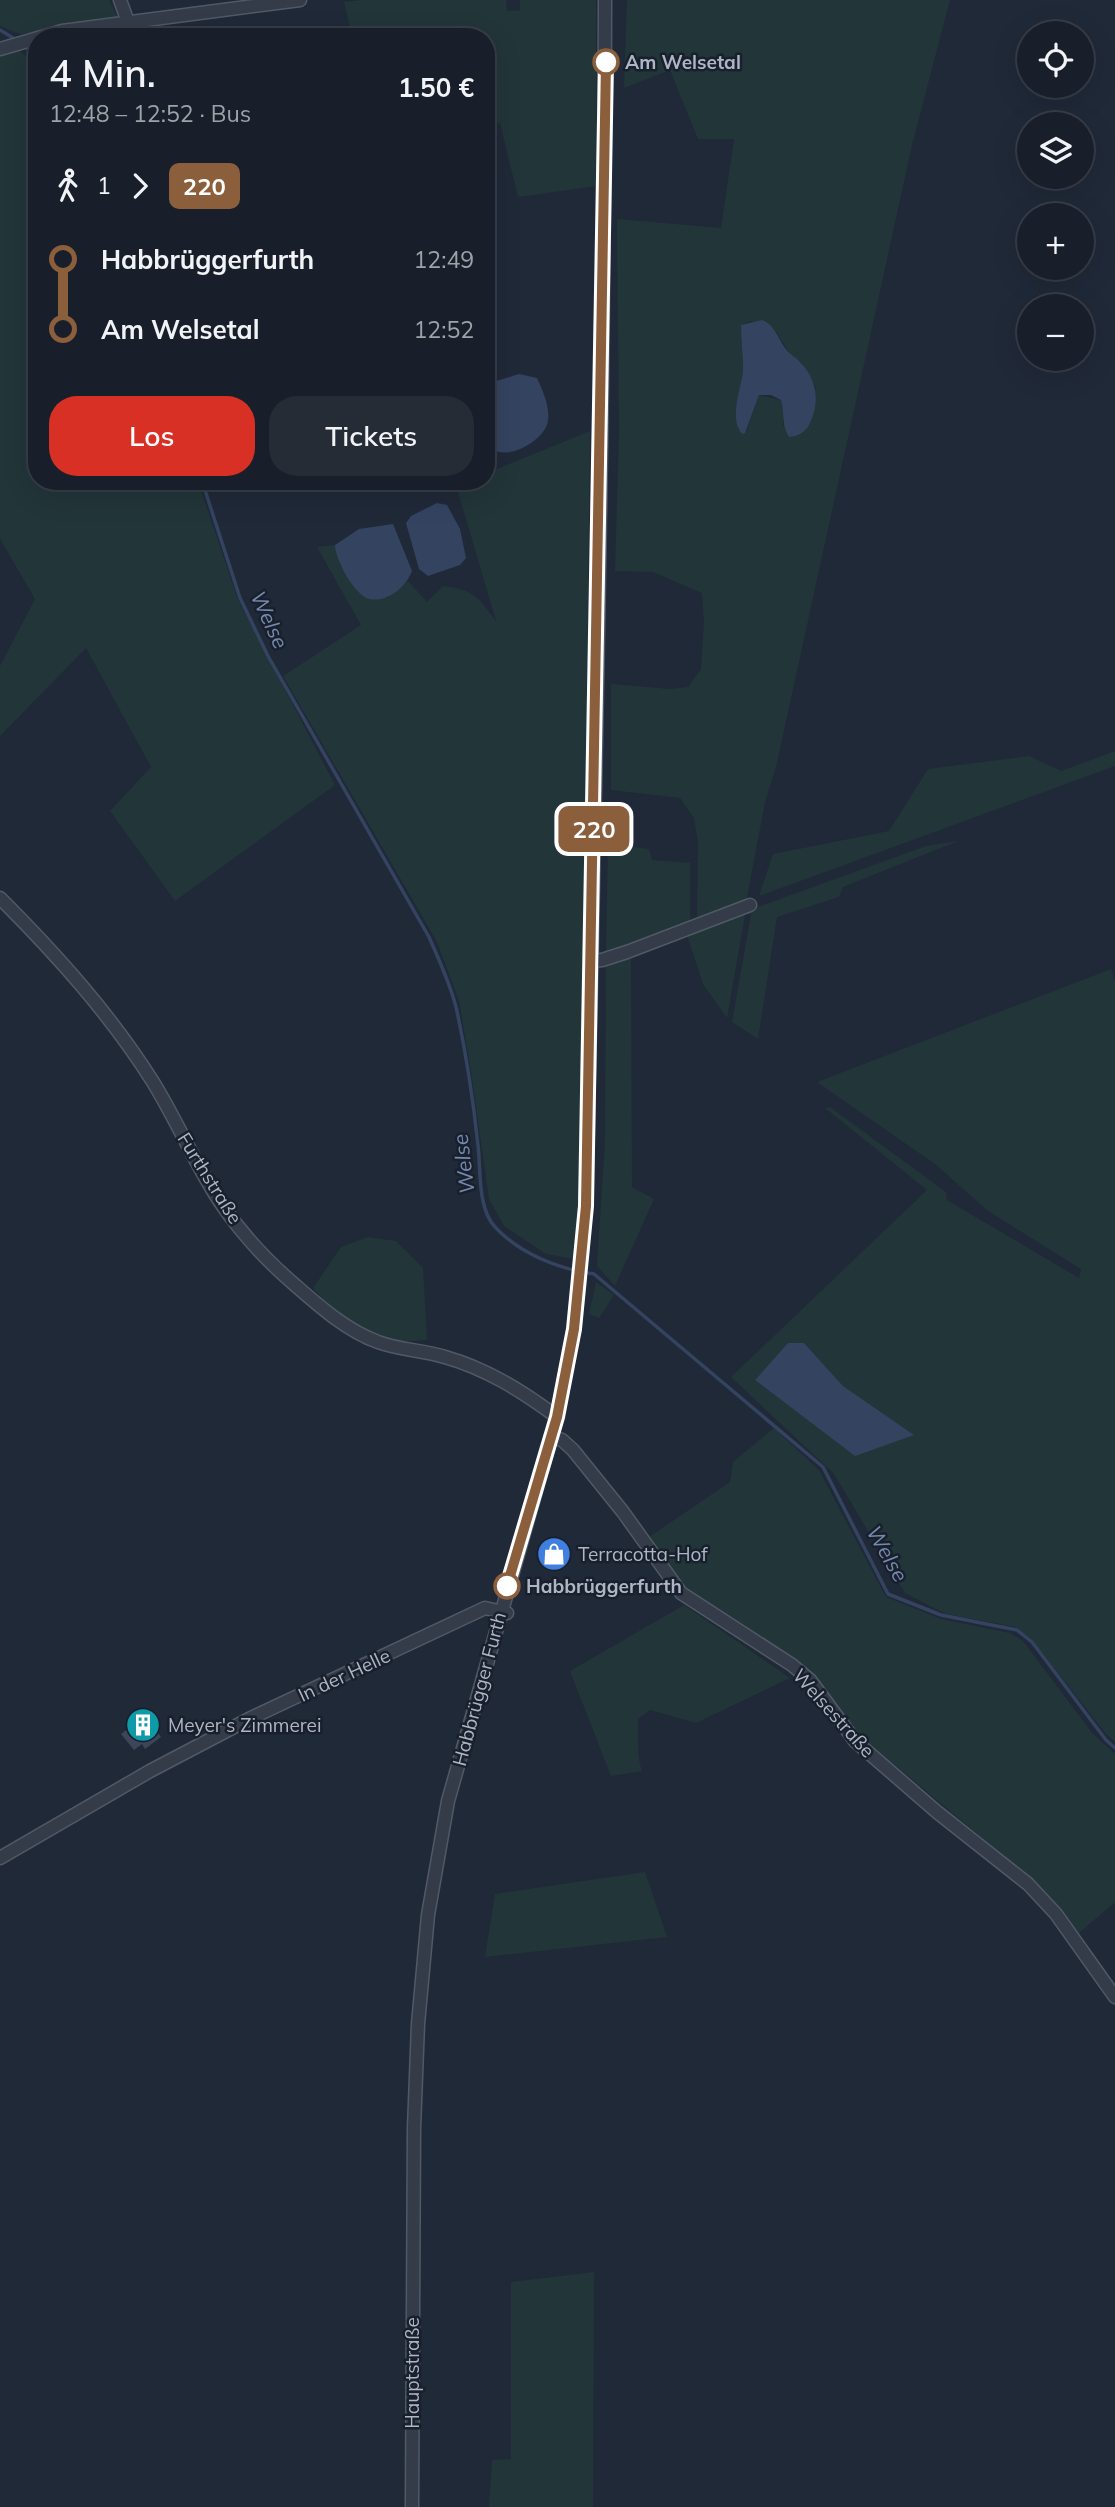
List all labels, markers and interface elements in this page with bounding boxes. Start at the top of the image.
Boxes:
map controls [1017,21,1094,371]
button: locate [1017,21,1094,98]
text: 4 Min. [49,49,156,97]
marker: Am Welsetal [593,49,619,75]
place label: Am Welsetal [625,50,741,74]
text: 1.50 € [398,71,474,104]
text: 12:48 – 12:52 · Bus [49,99,251,128]
button: layers [1017,112,1094,189]
icon: walk [49,167,87,205]
icon: forward [121,167,159,205]
text: 1 [97,171,111,200]
text: 220 [183,171,226,201]
button: + [1017,203,1094,280]
text: Habbrüggerfurth [101,243,314,276]
text: 12:49 [414,245,474,274]
button: − [1017,294,1094,371]
text: Am Welsetal [101,313,260,346]
text: 12:52 [414,315,474,344]
button: Los [49,396,255,476]
button: Tickets [269,396,474,476]
water label: Welse [245,587,294,652]
line badge: 220 [554,806,634,852]
text: 220 [572,814,616,844]
street label: Furthstraße [172,1128,248,1228]
water label: Welse [446,1133,480,1196]
water label: Welse [862,1521,914,1586]
shop icon: Terracotta-Hof [535,1535,573,1573]
place label: Terracotta-Hof [578,1542,708,1566]
marker: Habbrüggerfurth [494,1573,520,1599]
place label: Habbrüggerfurth [526,1574,682,1598]
street label: Habbrügger Furth [447,1609,511,1769]
street label: In der Helle [294,1643,394,1707]
street label: Welsestraße [788,1664,880,1762]
building icon: Meyer's Zimmerei [124,1706,162,1744]
place label: Meyer's Zimmerei [168,1713,321,1737]
street label: Hauptstraße [400,2317,424,2429]

